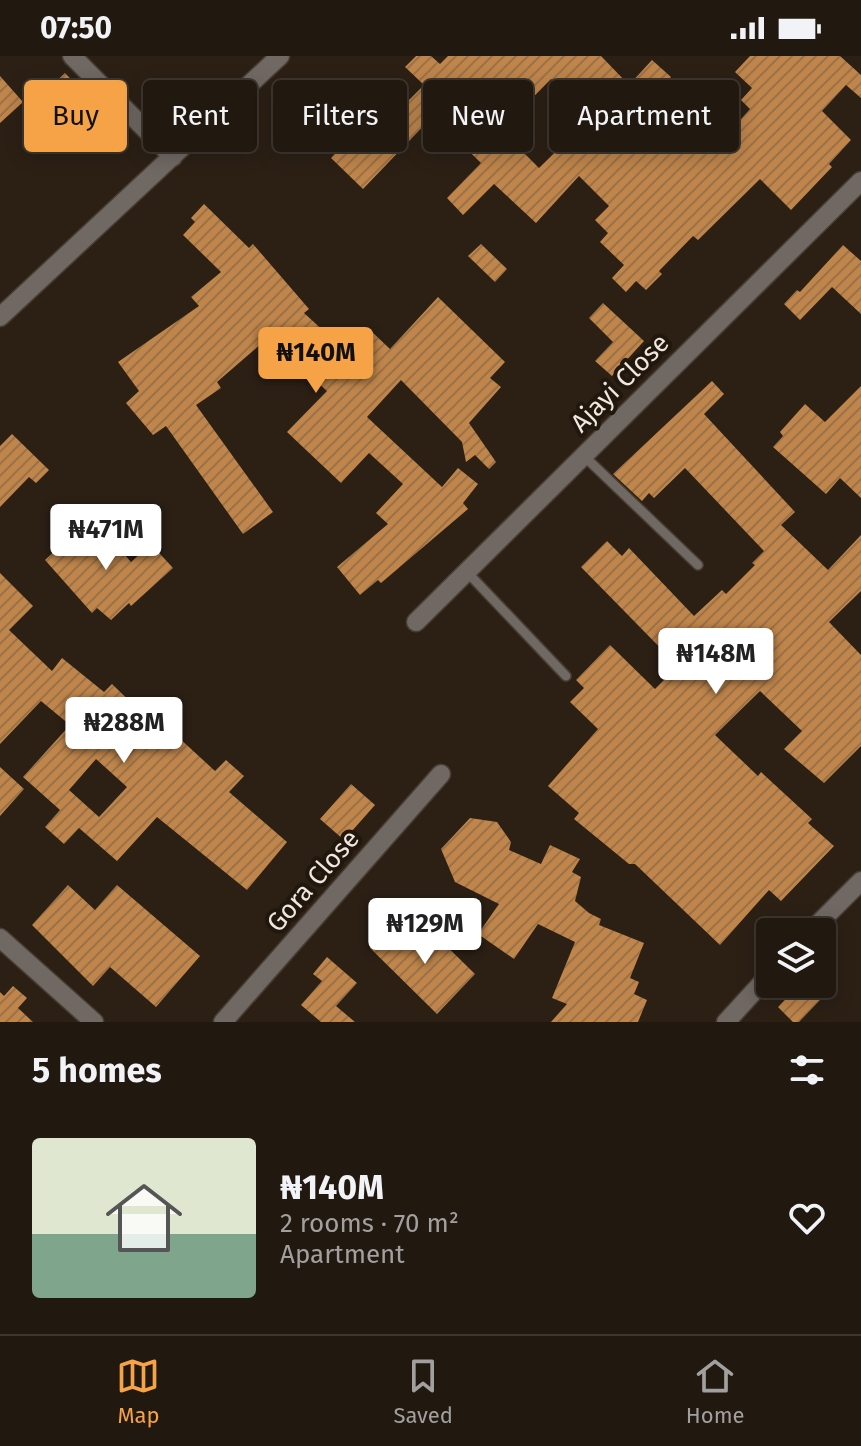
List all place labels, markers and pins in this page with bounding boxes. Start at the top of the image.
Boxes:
pin: ₦140M [260,327,372,395]
pin: ₦471M [50,504,162,572]
pin: ₦148M [660,628,772,696]
pin: ₦288M [68,697,180,765]
pin: ₦129M [369,898,481,966]

